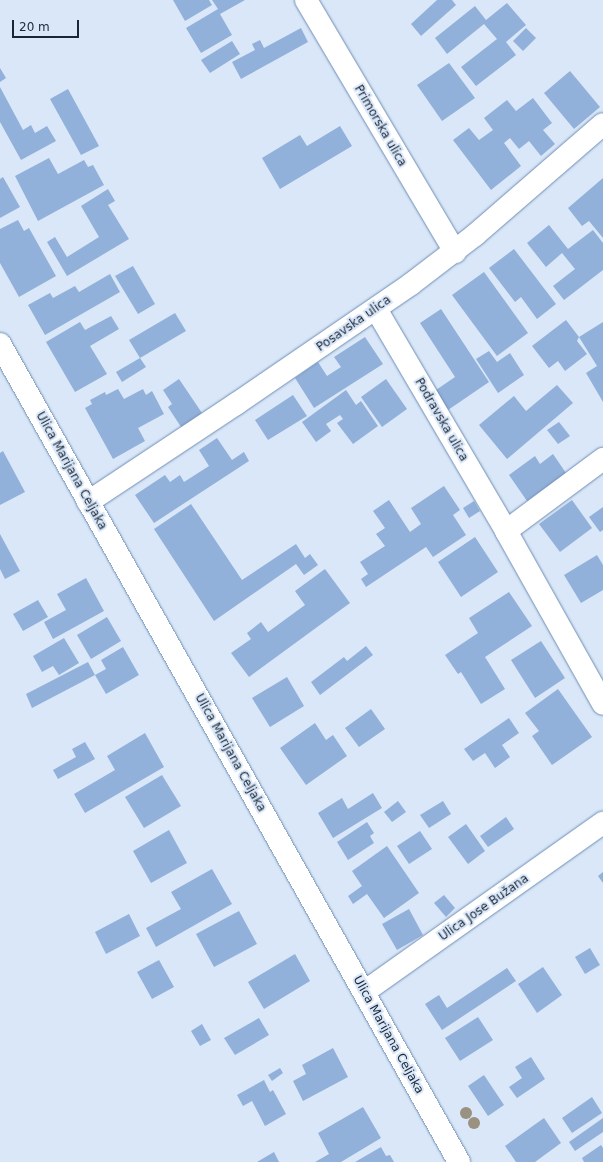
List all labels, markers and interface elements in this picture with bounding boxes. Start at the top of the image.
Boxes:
scale bar [14,12,81,38]
text: 20 m [19,20,50,34]
street label: Primorska ulica [351,83,409,169]
street label: Posavska ulica [314,293,394,355]
street label: Podravska ulica [411,376,471,464]
street label: Ulica Marijana Celjaka [33,410,109,532]
street label: Ulica Marijana Celjaka [192,692,268,814]
street label: Ulica Jose Bužana [436,872,532,944]
street label: Ulica Marijana Celjaka [350,974,426,1096]

